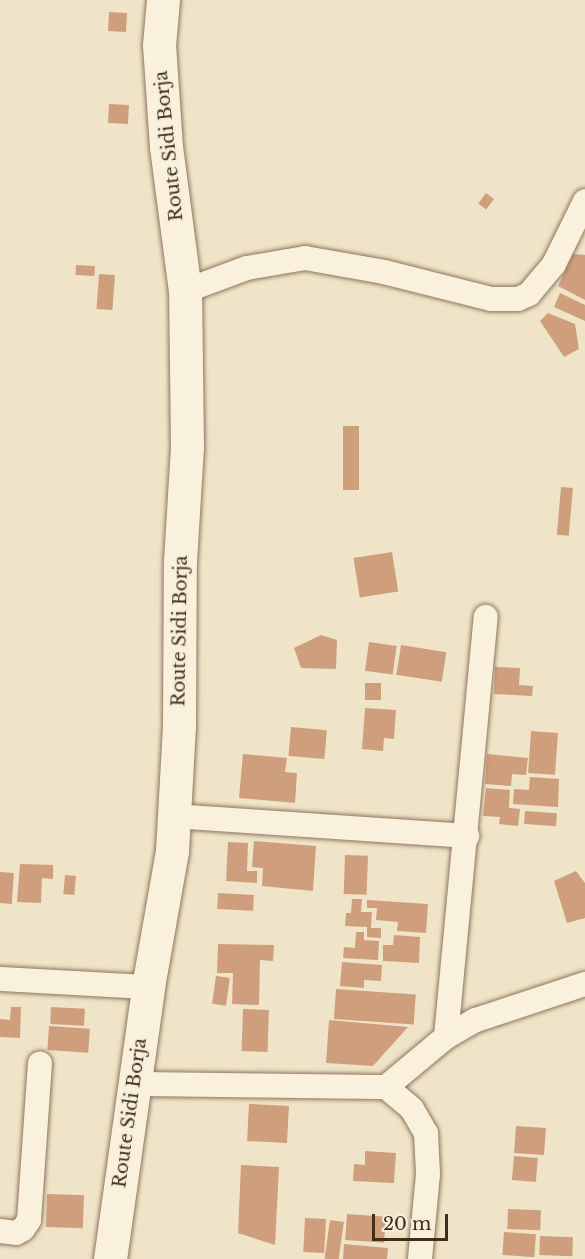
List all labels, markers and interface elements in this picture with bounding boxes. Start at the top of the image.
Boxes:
street label: Route Sidi Borja [150,70,188,222]
street label: Route Sidi Borja [168,555,192,707]
street label: Route Sidi Borja [109,1037,151,1189]
scale bar [375,1202,452,1240]
text: 20 m [383,1213,431,1235]

